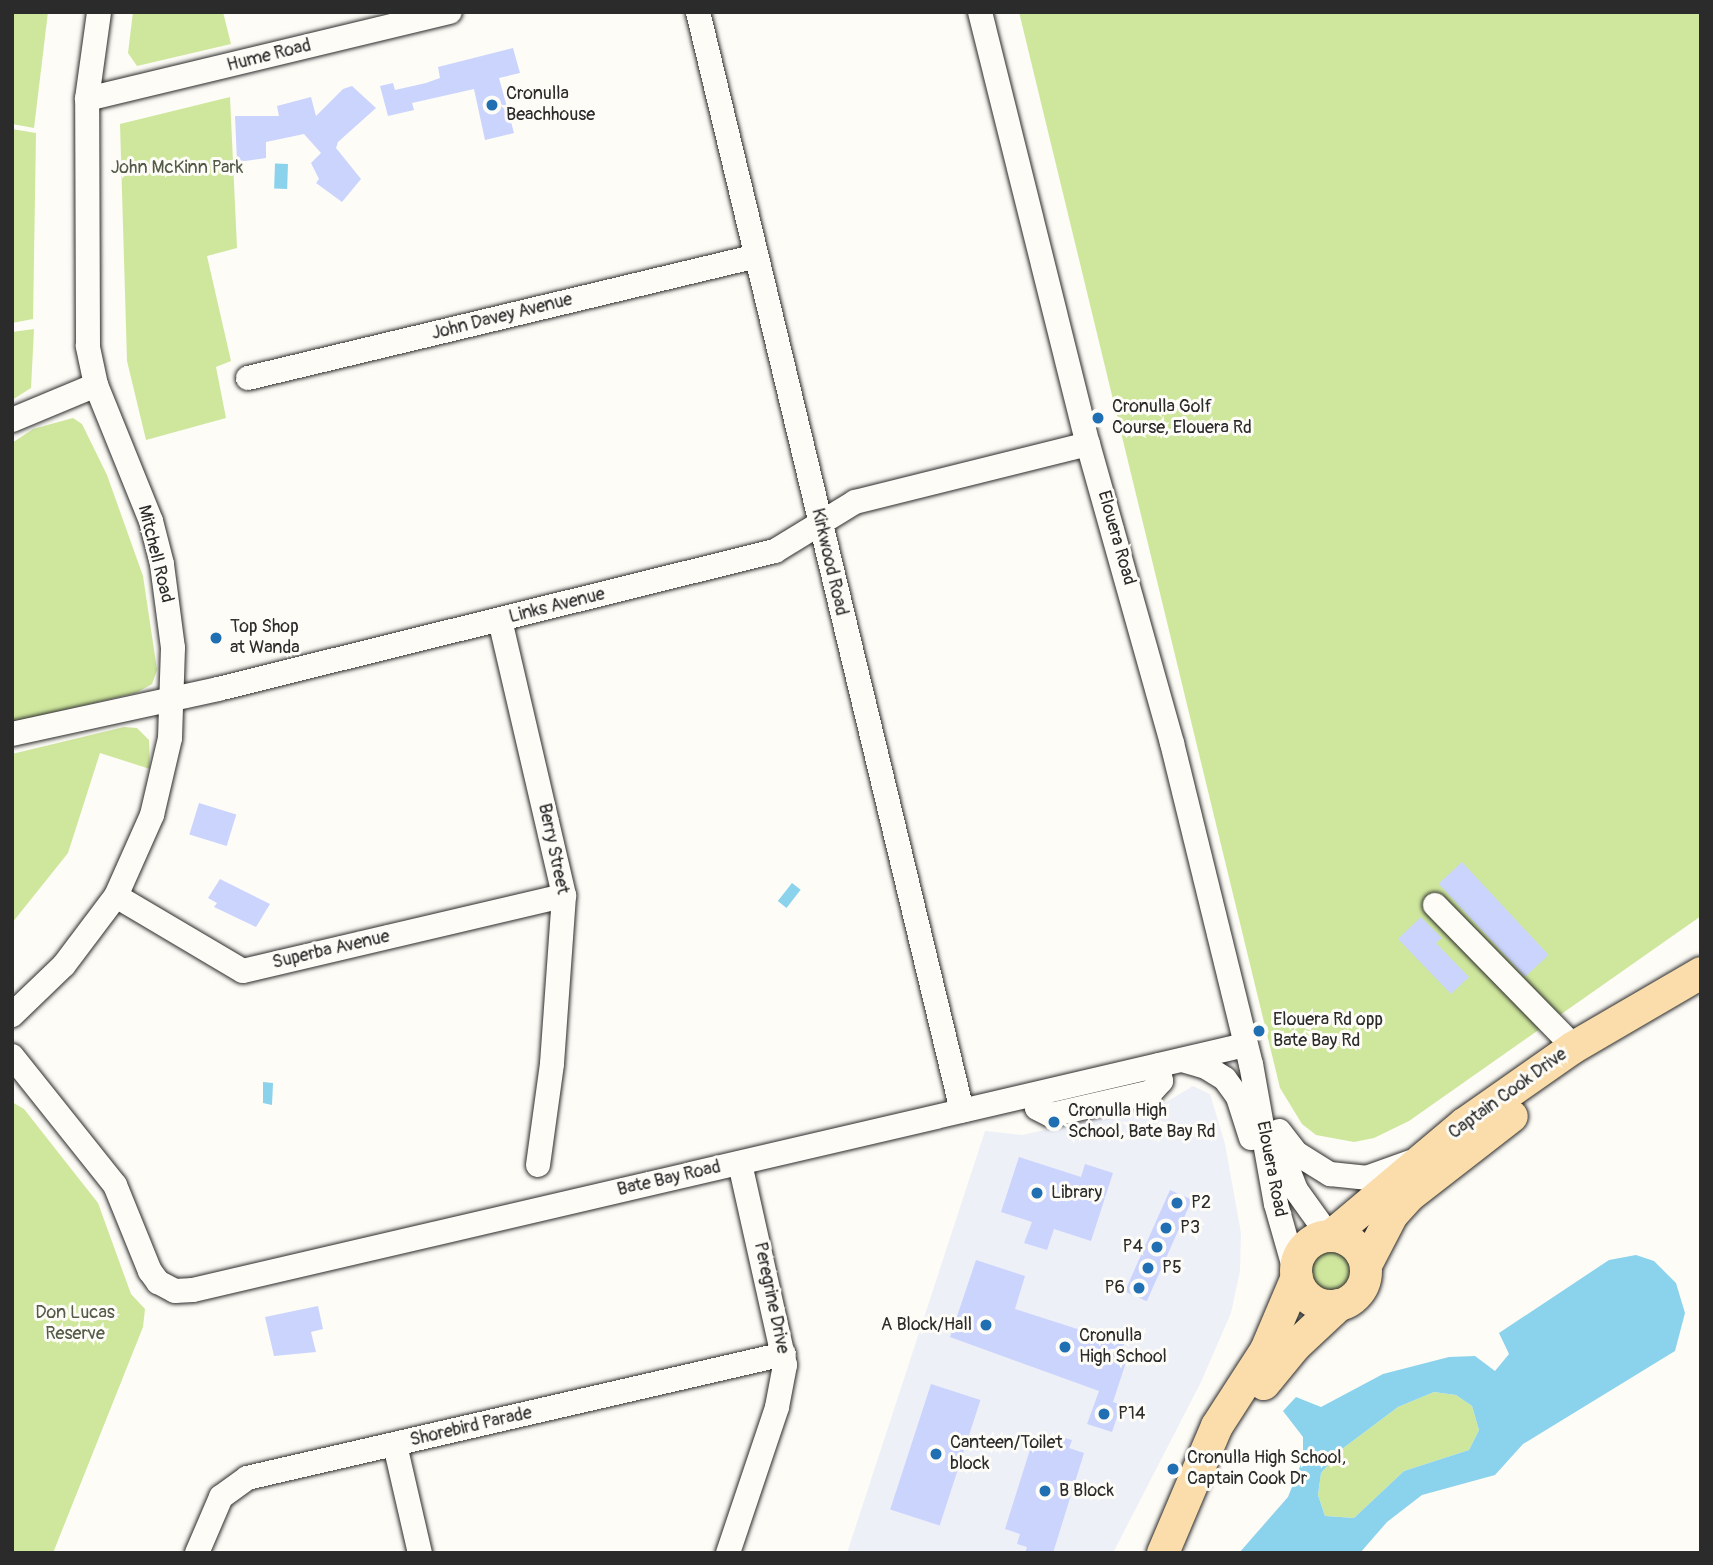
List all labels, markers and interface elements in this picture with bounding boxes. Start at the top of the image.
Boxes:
street label: Hume Road [225,35,313,77]
place label: Cronulla Beachhouse [506,84,595,126]
marker: Cronulla Beachhouse [484,97,500,113]
park label: John McKinn Park [111,157,243,179]
street label: John Davey Avenue [429,289,575,345]
place label: Cronulla Golf Course, Elouera Rd [1112,397,1252,440]
marker: Cronulla Golf Course, Elouera Rd [1090,410,1106,426]
street label: Elouera Road [1092,488,1140,588]
street label: Mitchell Road [132,503,178,605]
street label: Kirkwood Road [806,506,852,618]
street label: Links Avenue [507,584,607,628]
place label: Top Shop at Wanda [230,617,300,660]
marker: Top Shop at Wanda [208,630,224,646]
street label: Berry Street [533,802,573,896]
street label: Superba Avenue [270,926,392,974]
place label: Elouera Rd opp Bate Bay Rd [1273,1010,1383,1052]
marker: Elouera Rd opp Bate Bay Rd [1251,1023,1267,1039]
street label: Captain Cook Drive [1445,1044,1571,1144]
place label: Cronulla High School, Bate Bay Rd [1068,1101,1216,1144]
marker: Cronulla High School, Bate Bay Rd [1046,1114,1062,1130]
street label: Elouera Road [1251,1119,1291,1219]
street label: Bate Bay Road [615,1157,723,1201]
place label: Library [1051,1182,1102,1204]
marker: Library [1029,1185,1045,1201]
place label: P2 [1191,1192,1211,1214]
marker: P2 [1169,1195,1185,1211]
place label: P3 [1180,1217,1200,1239]
marker: P3 [1158,1220,1174,1236]
place label: P4 [1123,1236,1143,1258]
marker: P4 [1149,1239,1165,1255]
street label: Peregrine Drive [749,1240,793,1356]
place label: P5 [1162,1257,1182,1279]
marker: P5 [1140,1260,1156,1276]
place label: P6 [1105,1277,1125,1299]
marker: P6 [1131,1280,1147,1296]
park label: Don Lucas Reserve [35,1303,115,1346]
place label: A Block/Hall [881,1314,972,1336]
marker: A Block/Hall [978,1317,994,1333]
place label: Cronulla High School [1079,1326,1167,1368]
marker: Cronulla High School [1057,1339,1073,1355]
street label: Shorebird Parade [408,1402,534,1452]
place label: P14 [1118,1403,1145,1425]
marker: P14 [1096,1406,1112,1422]
place label: Canteen/Toilet block [950,1433,1063,1476]
marker: Canteen/Toilet block [928,1446,944,1462]
place label: Cronulla High School, Captain Cook Dr [1187,1448,1346,1490]
marker: Cronulla High School, Captain Cook Dr [1165,1461,1181,1477]
place label: B Block [1059,1480,1114,1502]
marker: B Block [1037,1483,1053,1499]

